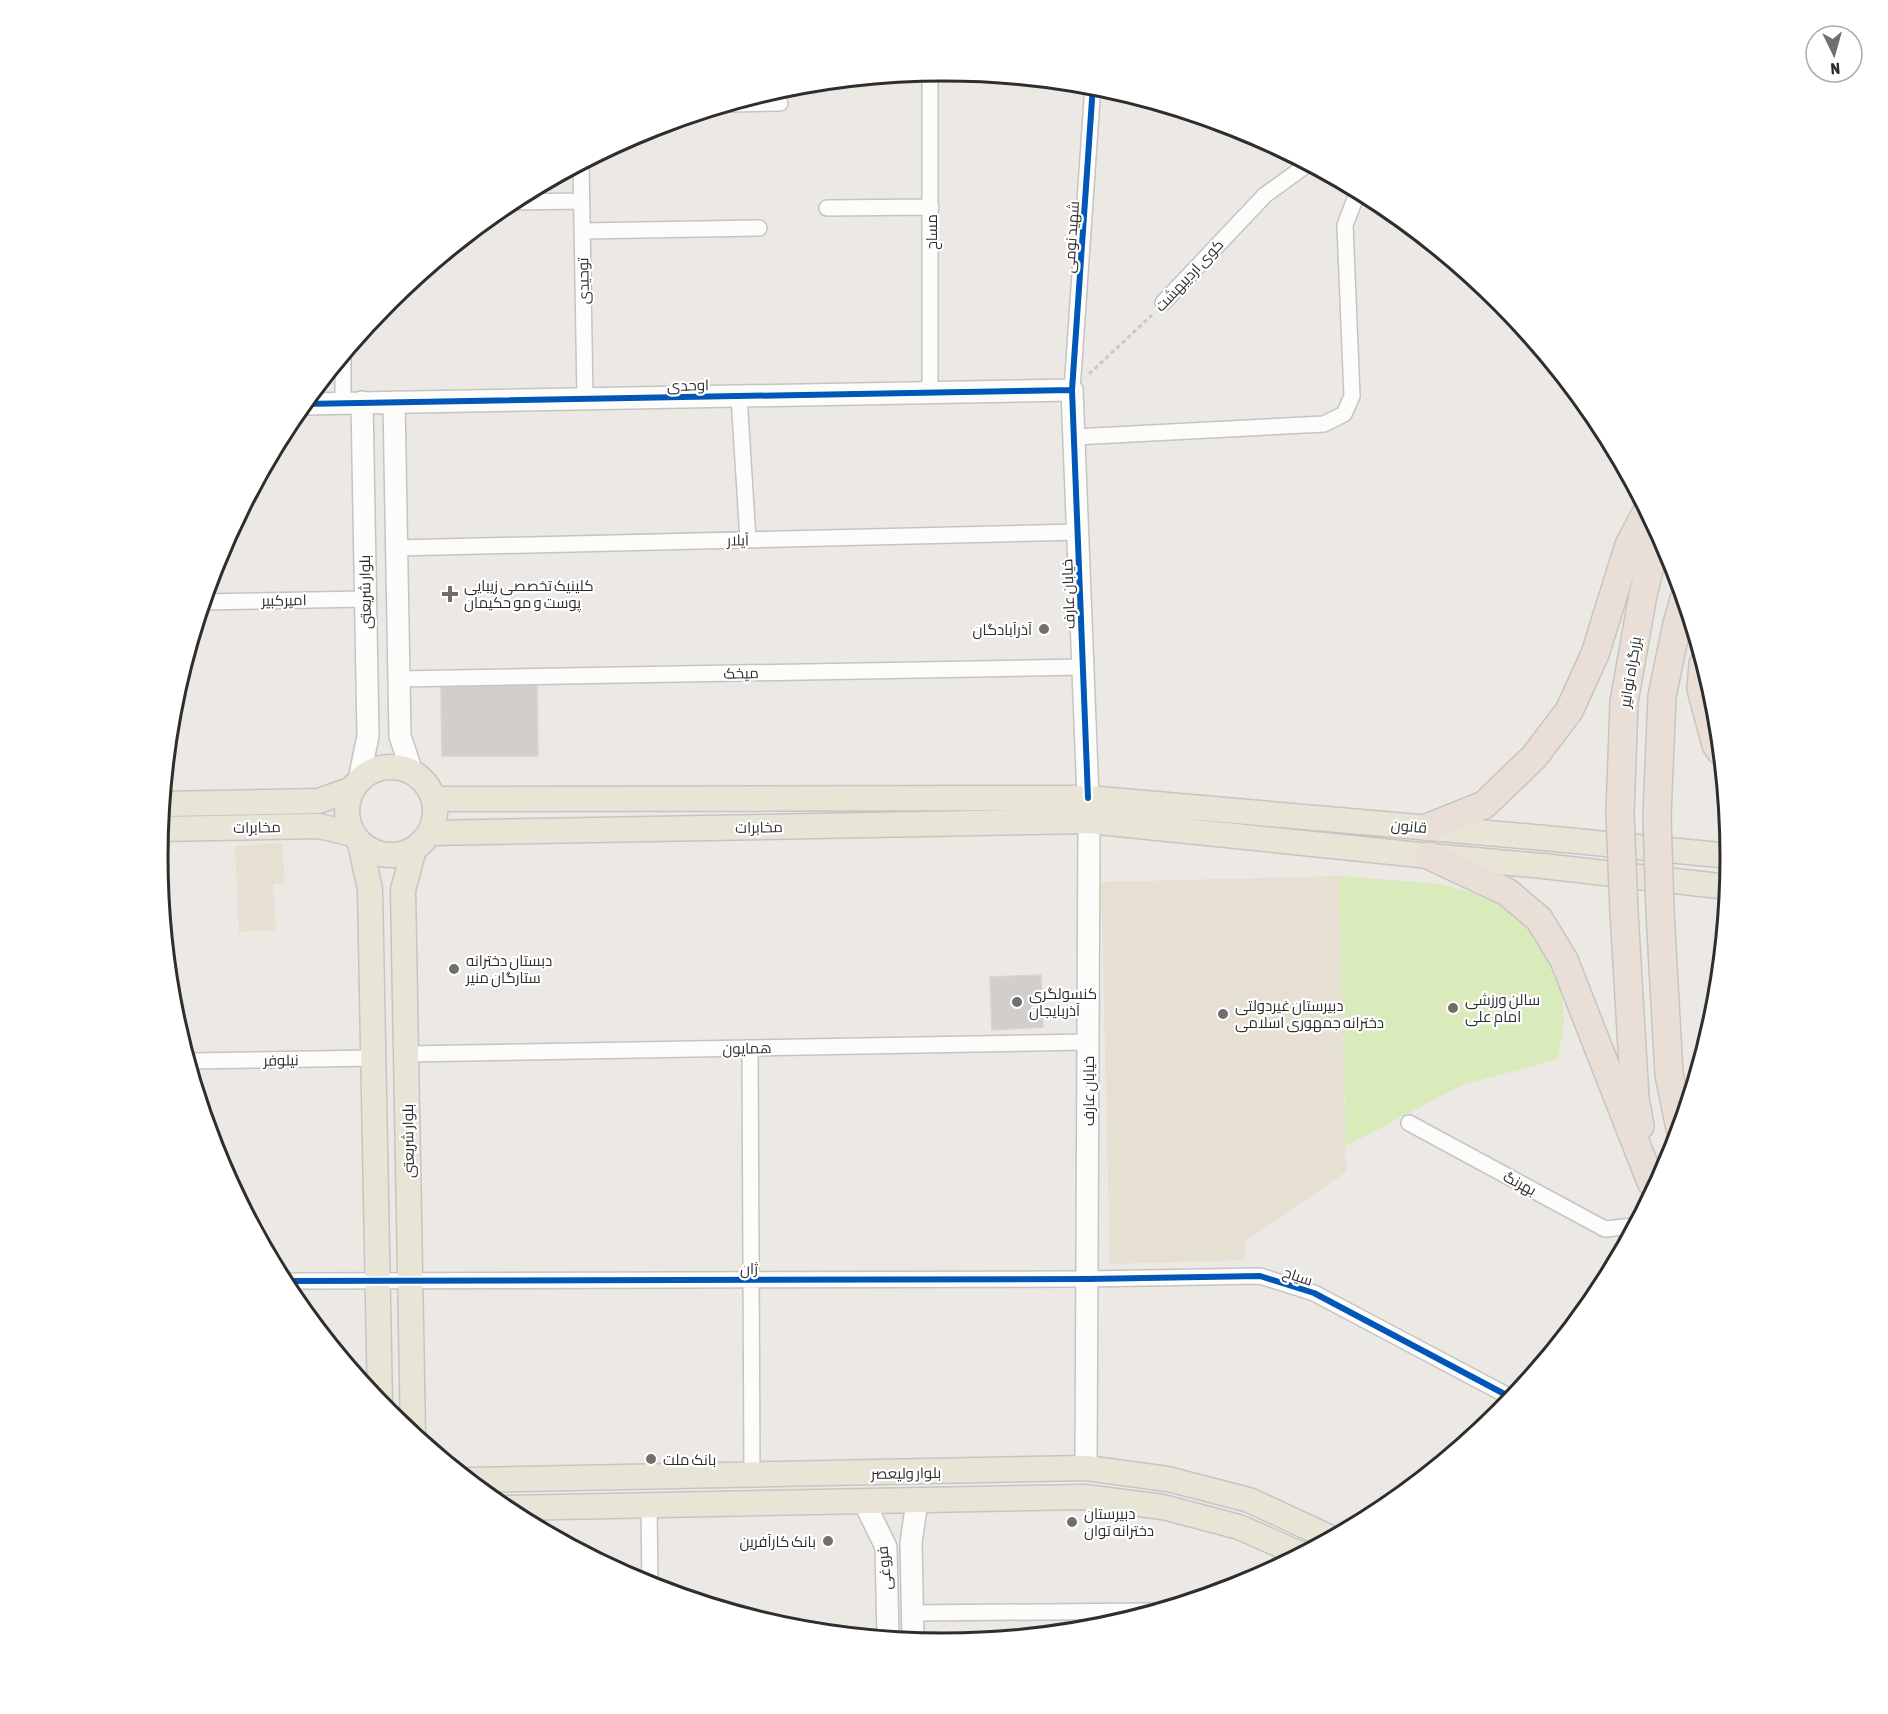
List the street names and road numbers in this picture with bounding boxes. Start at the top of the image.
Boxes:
street label: شهید نومی [1060,200,1084,274]
street label: مساح [923,214,943,250]
street label: کوی اردیبهشت [1151,235,1228,316]
street label: توحیدی [574,257,594,305]
street label: اوحدی [667,376,709,396]
street label: آیلار [726,531,749,550]
street label: بلوار شریعتى [356,555,376,629]
street label: خیابان عارف [1058,558,1080,629]
street label: امیرکبیر [260,591,307,610]
street label: بزرگراه توانیر [1616,635,1645,710]
street label: میخک [723,664,759,682]
street label: قانون [1390,816,1428,838]
street label: مخابرات [233,818,281,837]
street label: مخابرات [735,818,783,837]
street label: همایون [722,1039,772,1059]
street label: نیلوفر [262,1051,299,1070]
street label: خیابان عارف [1080,1056,1099,1126]
street label: بلوار شریعتى [399,1104,419,1178]
street label: بهرنگ [1500,1167,1539,1200]
street label: ژان [740,1260,758,1279]
street label: سیاح [1280,1263,1315,1292]
street label: بلوار ولیعصر [870,1464,941,1483]
street label: فروغى [874,1545,896,1591]

